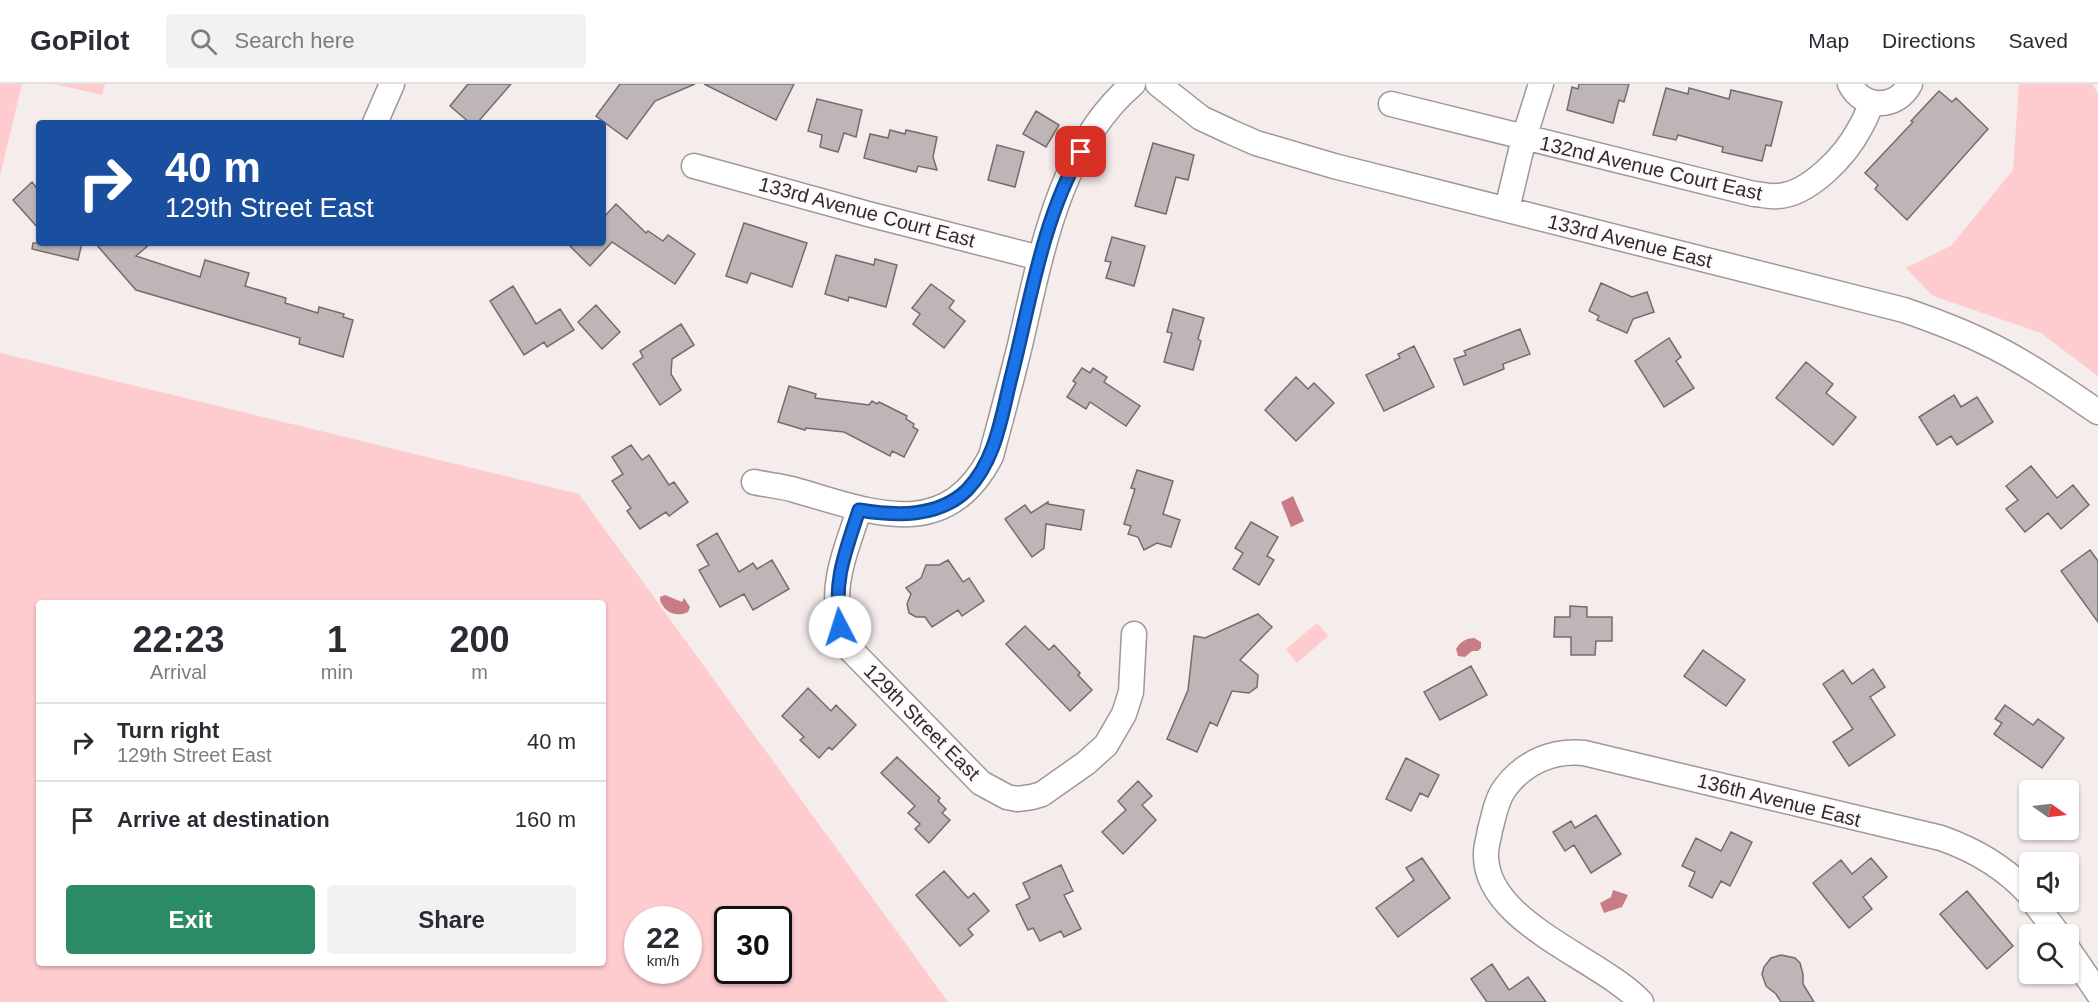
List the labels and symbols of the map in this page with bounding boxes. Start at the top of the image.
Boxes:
pin [1055,126,1106,177]
street label: 132nd Avenue Court East [1538,132,1765,204]
street label: 133rd Avenue Court East [756,173,978,252]
street label: 133rd Avenue East [1546,210,1715,272]
position arrow [808,595,872,659]
street label: 129th Street East [860,660,985,785]
street label: 136th Avenue East [1695,769,1863,831]
north arrow [2019,780,2079,840]
speed limit sign: 30 [714,906,792,984]

